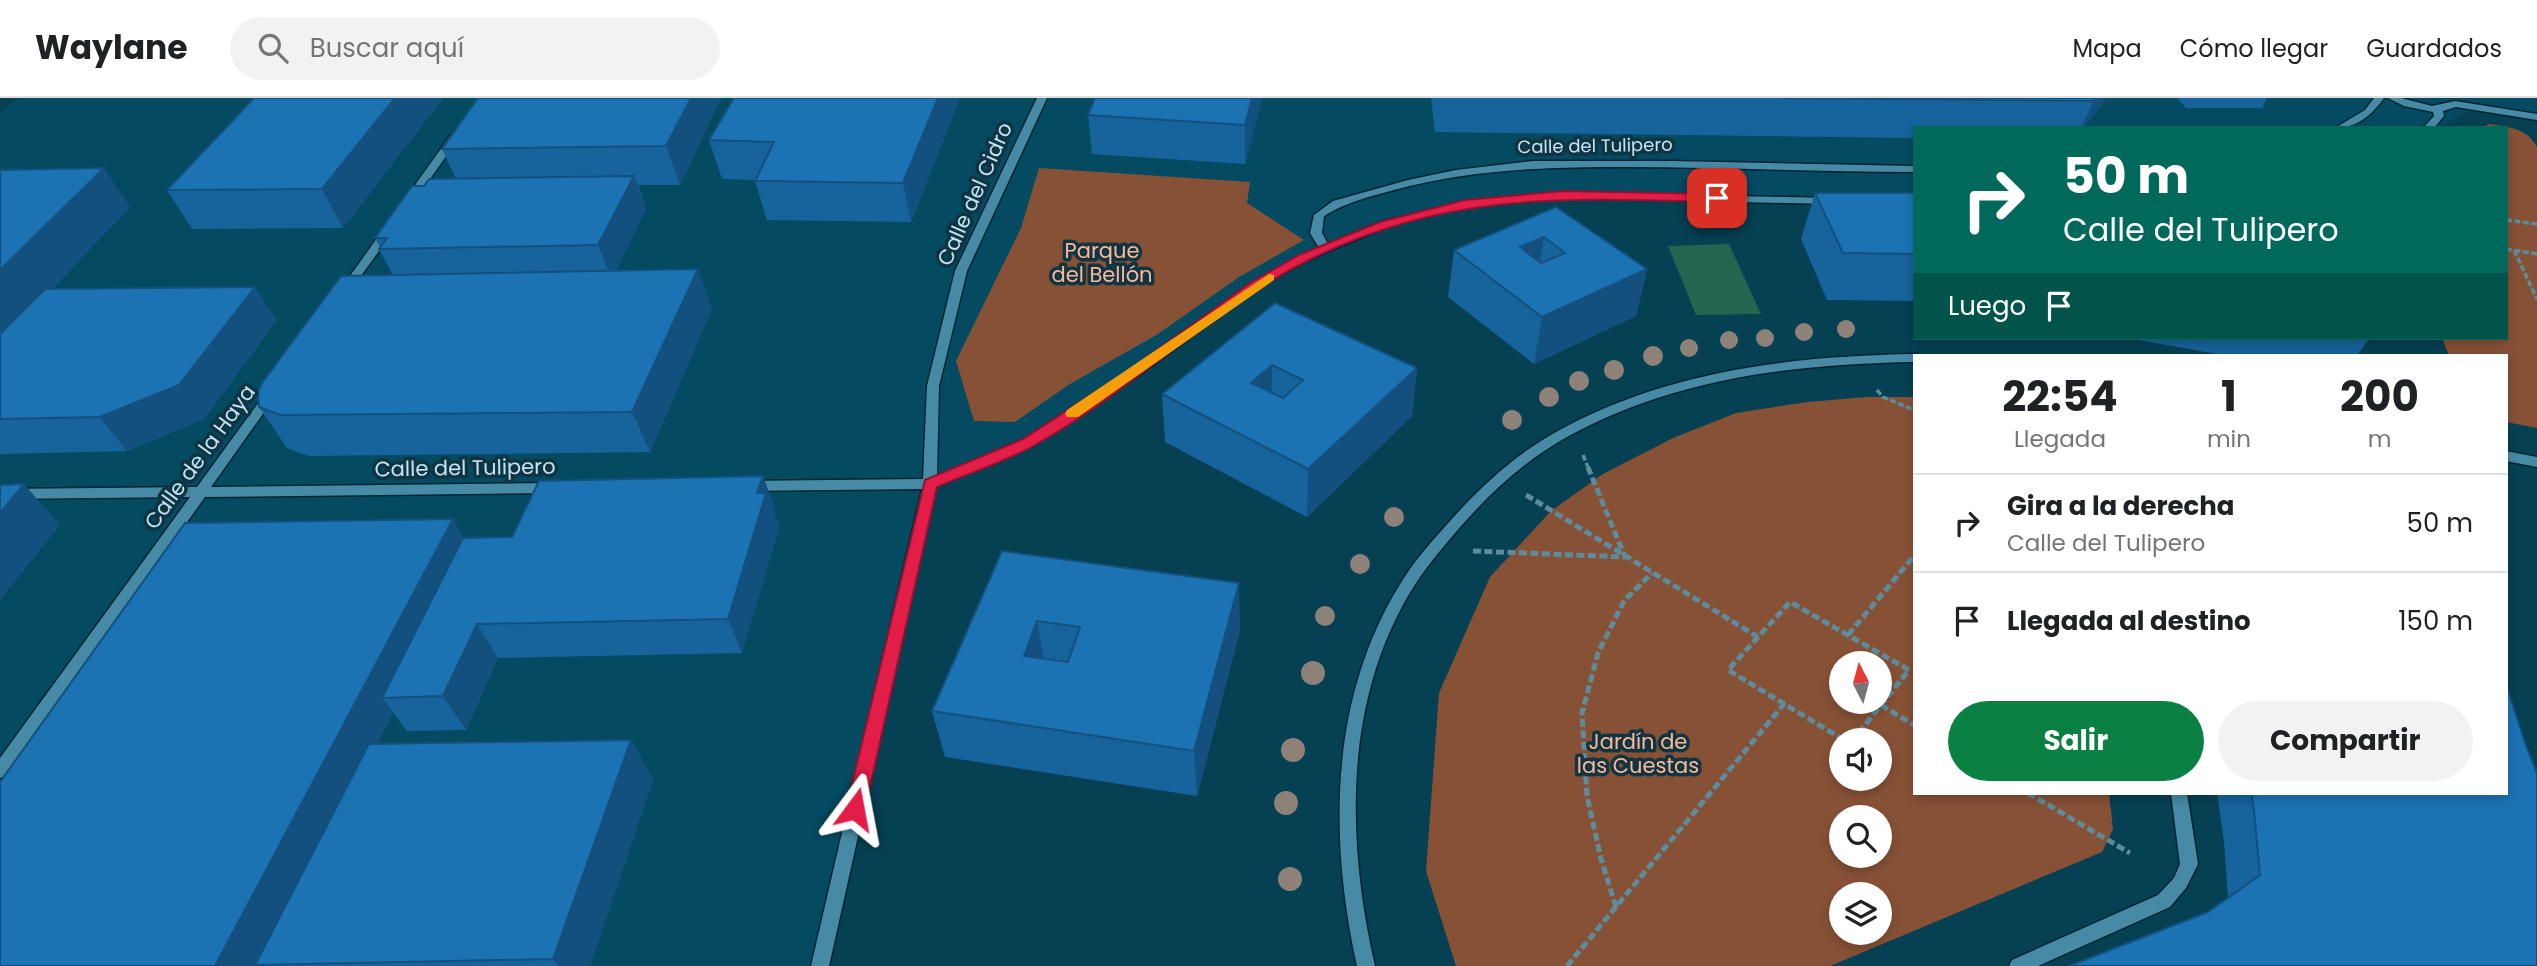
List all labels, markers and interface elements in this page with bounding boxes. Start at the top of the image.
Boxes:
search box [230,17,720,80]
text: Waylane [35,24,188,71]
icon: search [254,29,292,67]
text: Buscar aquí [310,30,464,66]
text: Mapa [2072,32,2142,65]
text: Cómo llegar [2180,32,2328,65]
text: Guardados [2366,32,2502,65]
street label: Calle del Cidro [930,117,1019,270]
street label: Calle del Tulipero [1517,132,1673,159]
text: 50 m [2063,142,2189,210]
icon: right [1948,154,2039,245]
pin [1687,168,1747,228]
icon: arrive [1698,179,1736,217]
text: Calle del Tulipero [2063,207,2339,252]
park label: Parque del Bellón [1051,236,1153,289]
icon: arrive [2040,287,2078,325]
text: Luego [1948,288,2026,324]
text: 22:54 [2002,367,2118,426]
text: 1 [2221,367,2237,426]
text: 200 [2340,367,2419,426]
street label: Calle de la Haya [137,379,262,535]
text: Llegada [2014,423,2106,455]
text: min [2207,423,2251,455]
text: m [2368,423,2391,455]
street label: Calle del Tulipero [374,451,556,484]
text: Gira a la derecha [2007,488,2235,524]
icon: right [1948,504,1986,542]
text: 50 m [2407,505,2473,541]
text: Calle del Tulipero [2007,527,2205,559]
icon: arrive [1948,602,1986,640]
text: Llegada al destino [2007,603,2251,639]
text: 150 m [2398,603,2473,639]
north arrow [1829,651,1892,714]
map controls [1829,651,1892,945]
button: Salir [1948,701,2204,781]
button: Compartir [2218,701,2473,781]
park label: Jardín de las Cuestas [1577,727,1699,780]
button: sound [1829,728,1892,791]
position arrow [818,772,892,846]
button: search [1829,805,1892,868]
button: layers [1829,882,1892,945]

